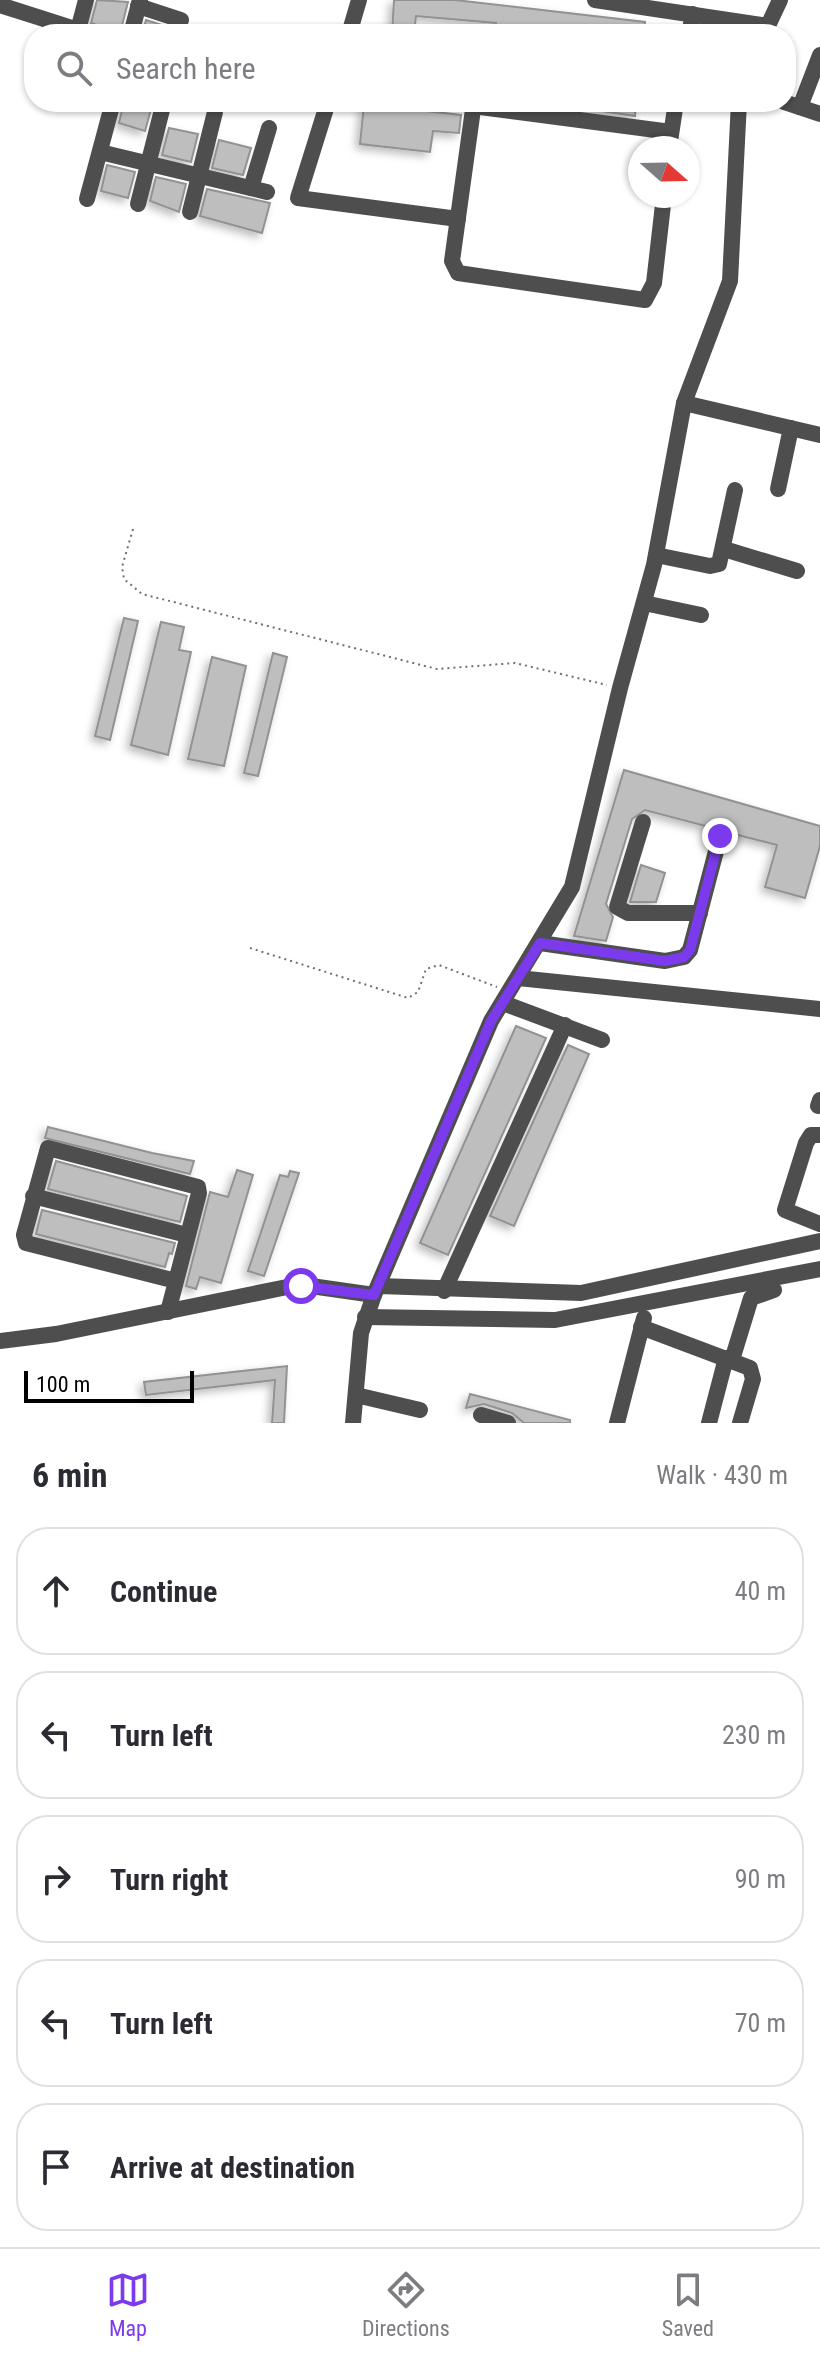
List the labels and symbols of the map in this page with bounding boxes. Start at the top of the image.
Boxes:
north arrow [628,136,700,208]
route end [702,818,738,854]
route start [283,1268,319,1304]
scale bar [24,1367,194,1403]

